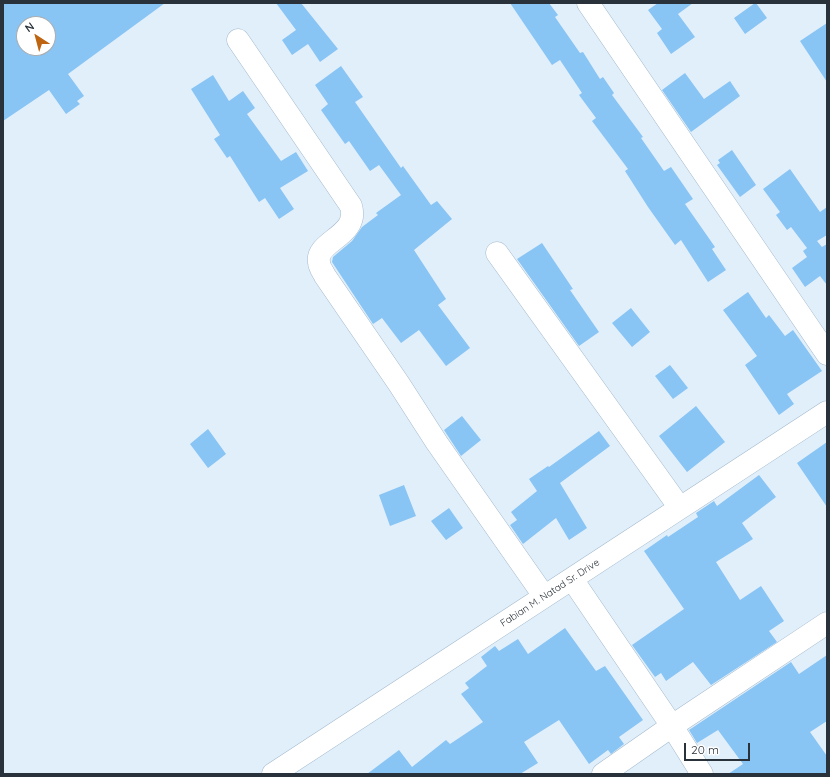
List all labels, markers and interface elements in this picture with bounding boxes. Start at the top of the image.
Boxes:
north arrow [16,16,56,56]
text: N [22,19,37,35]
street label: Fabian M. Natad Sr. Drive [498,556,602,630]
scale bar [686,735,752,761]
text: 20 m [691,742,719,757]

